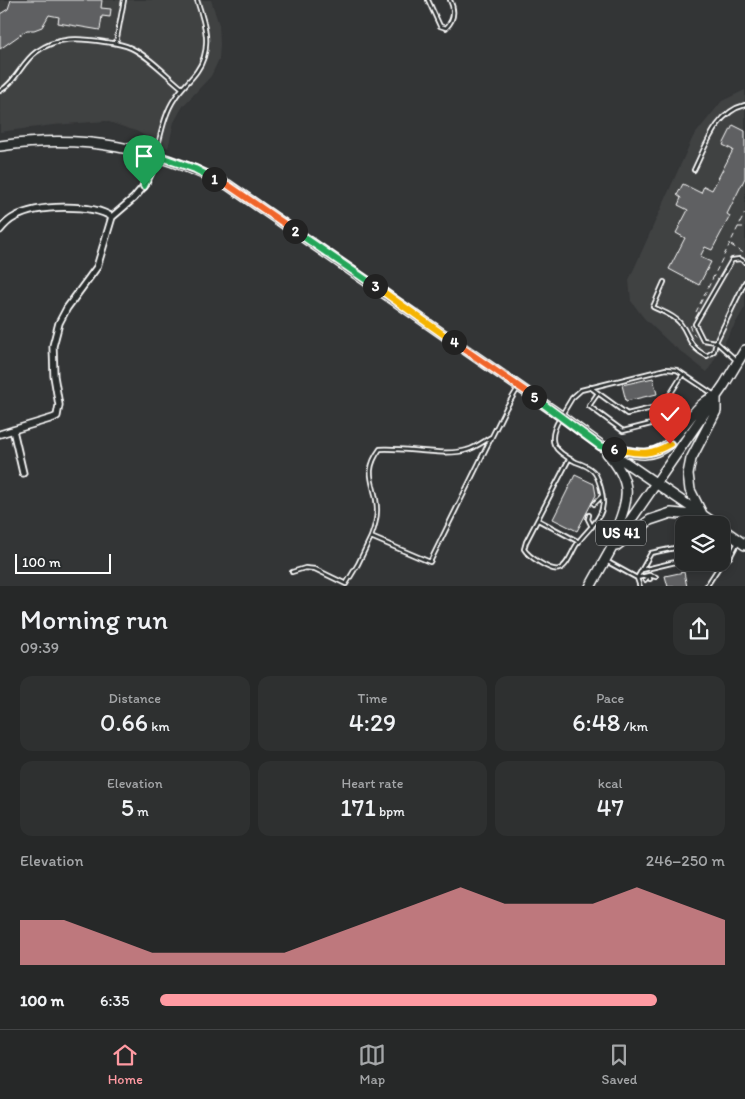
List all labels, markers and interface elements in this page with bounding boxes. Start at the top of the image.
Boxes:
pin [123,135,165,186]
icon: arrive [130,142,158,170]
pin: 1 [202,166,226,192]
text: 1 [211,171,218,188]
pin: 2 [282,218,308,244]
text: 2 [292,223,299,240]
pin: 3 [362,274,388,298]
text: 3 [372,278,379,295]
pin: 4 [442,330,466,354]
text: 4 [450,334,459,351]
pin: 5 [522,384,546,410]
text: 5 [531,389,538,406]
pin [649,393,691,444]
icon: check [656,400,684,428]
pin: 6 [602,436,626,462]
text: 6 [611,441,618,458]
map controls [675,516,730,571]
button: layers [675,516,730,571]
road number: US 41 [596,520,646,546]
scale bar [15,552,111,575]
text: 100 m [22,554,61,571]
text: Morning run [20,602,168,636]
button: share [673,603,725,655]
text: 09:39 [20,638,59,657]
text: Distance [109,690,161,707]
text: Time [358,690,387,707]
text: Pace [596,690,624,707]
text: 0.66 [100,707,148,737]
text: 4:29 [349,707,396,737]
text: 6:48 [572,707,620,737]
text: km [148,718,170,735]
text: /km [620,718,648,735]
text: Elevation [107,775,163,792]
text: Heart rate [342,775,403,792]
text: kcal [598,775,623,792]
text: 5 [121,792,134,822]
text: 171 [340,792,376,822]
text: 47 [596,792,624,822]
text: m [134,803,149,820]
text: bpm [376,803,405,820]
text: Elevation [20,851,84,870]
text: 246–250 m [646,851,725,870]
text: 100 m [20,991,64,1010]
text: 6:35 [100,991,130,1010]
tab: Home [108,1041,143,1088]
tab: Map [358,1041,386,1088]
tab: Saved [602,1041,637,1088]

